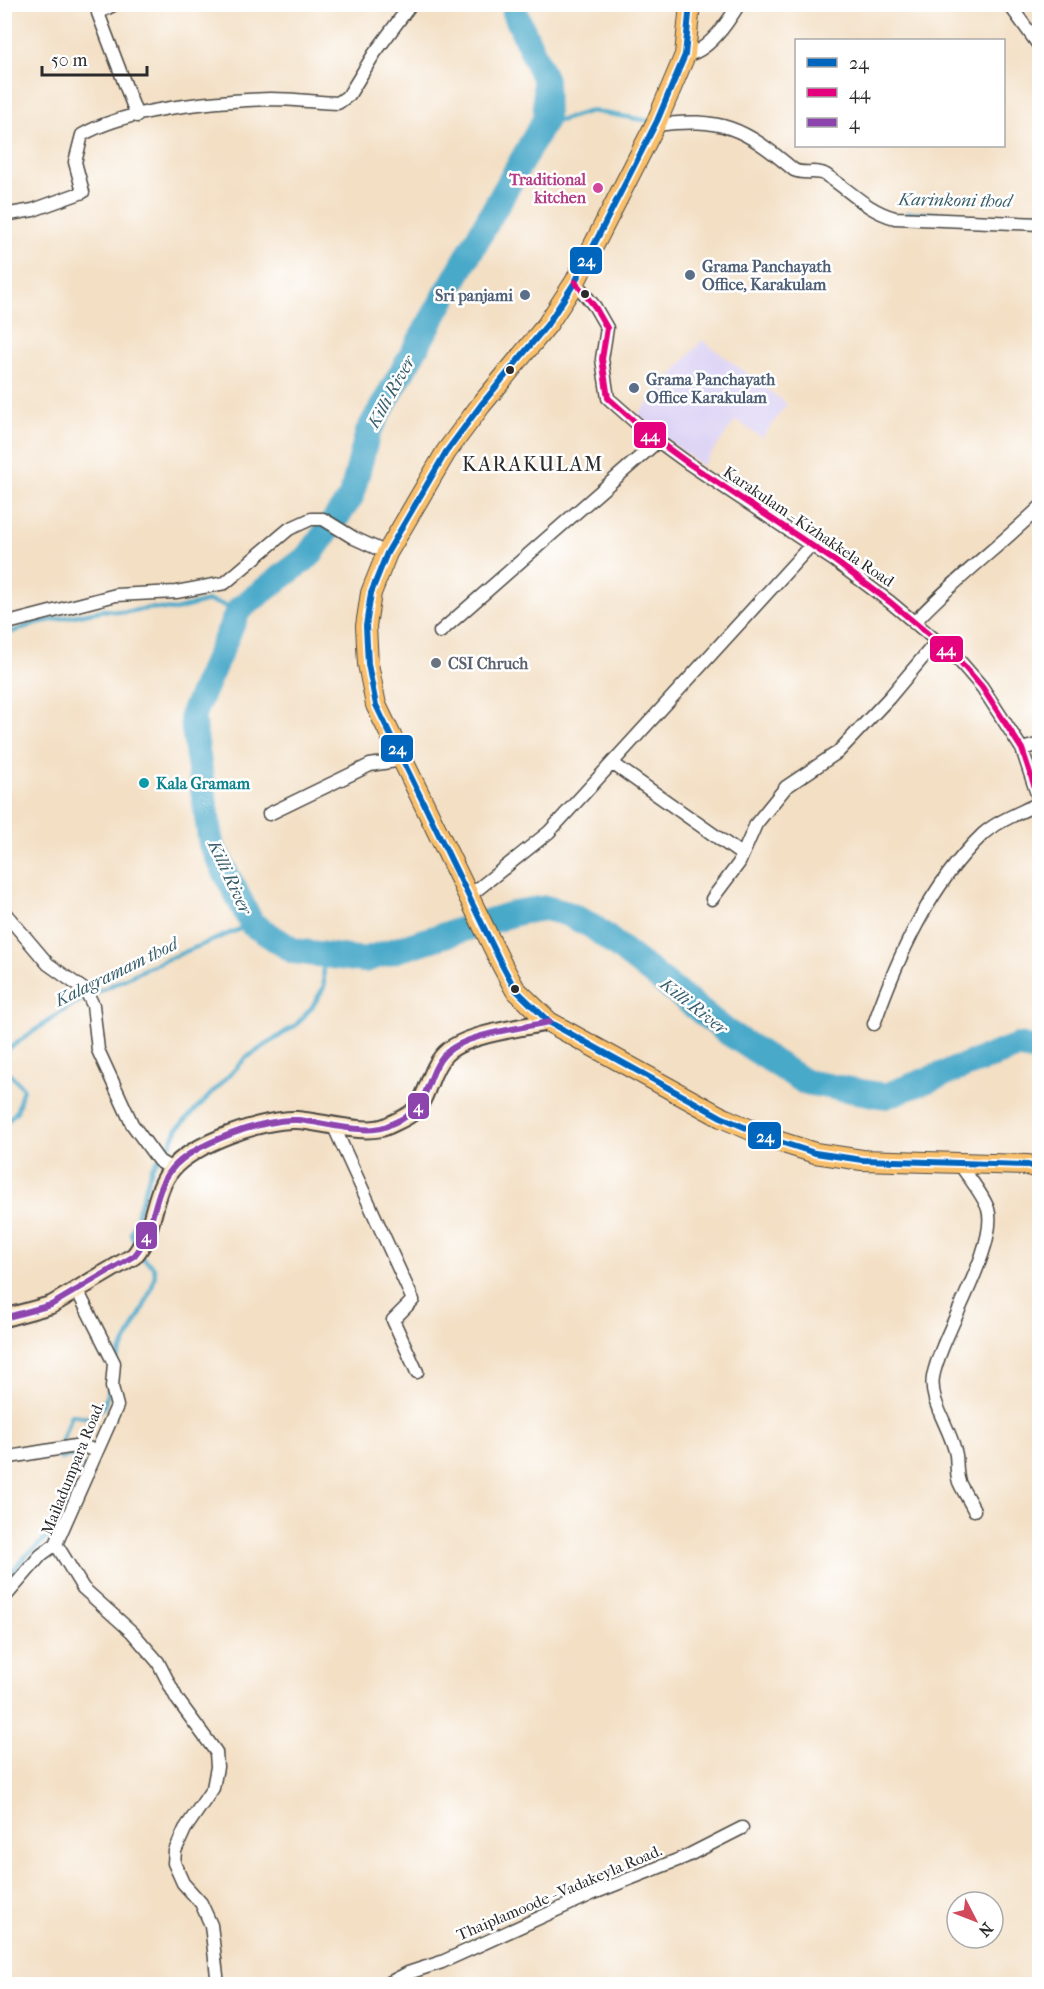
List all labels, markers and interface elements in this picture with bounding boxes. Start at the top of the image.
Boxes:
scale bar [42,39,147,77]
legend [795,39,1005,147]
text: 50 m [51,50,88,71]
text: 24 [849,53,869,74]
text: 44 [849,83,871,104]
text: 4 [849,113,860,134]
place label: Traditional kitchen [508,170,587,207]
marker: Traditional kitchen [591,181,605,195]
water label: Karinkoni thod [896,189,1015,212]
line badge: 24 [569,246,603,275]
text: 24 [577,251,596,271]
place label: Grama Panchayath Office, Karakulam [702,257,832,294]
marker: Grama Panchayath Office, Karakulam [683,268,697,282]
place label: Sri panjami [435,286,513,306]
marker: Sri panjami [518,288,532,302]
unlabelled marker [579,288,591,300]
water label: Killi River [362,351,421,434]
unlabelled marker [504,364,516,376]
place label: Grama Panchayath Office Karakulam [646,370,776,407]
marker: Grama Panchayath Office Karakulam [627,381,641,395]
line badge: 44 [633,421,667,449]
text: 44 [640,426,661,446]
district label: KARAKULAM [462,453,604,476]
street label: Karakulam - Kizhakkela Road [720,462,898,591]
line badge: 44 [929,635,964,663]
text: 44 [936,640,957,660]
place label: CSI Chruch [448,654,529,673]
marker: CSI Chruch [429,656,443,670]
line badge: 24 [380,734,414,763]
text: 24 [388,739,407,759]
place label: Kala Gramam [156,774,251,793]
marker: Kala Gramam [137,776,151,790]
water label: Killi River [202,835,257,919]
water label: Kalagramam thod [50,932,184,1012]
water label: Killi River [654,973,733,1040]
unlabelled marker [509,983,521,995]
line badge: 4 [407,1092,430,1120]
text: 4 [412,1097,424,1117]
line badge: 24 [747,1121,782,1150]
text: 24 [756,1127,775,1147]
line badge: 4 [135,1221,158,1250]
text: 4 [140,1227,152,1247]
street label: Mailadumpara Road. [37,1399,108,1538]
street label: Thaiplamoode - Vadakeyla Road. [454,1841,665,1944]
north arrow [945,1890,1005,1950]
text: N [974,1919,997,1941]

